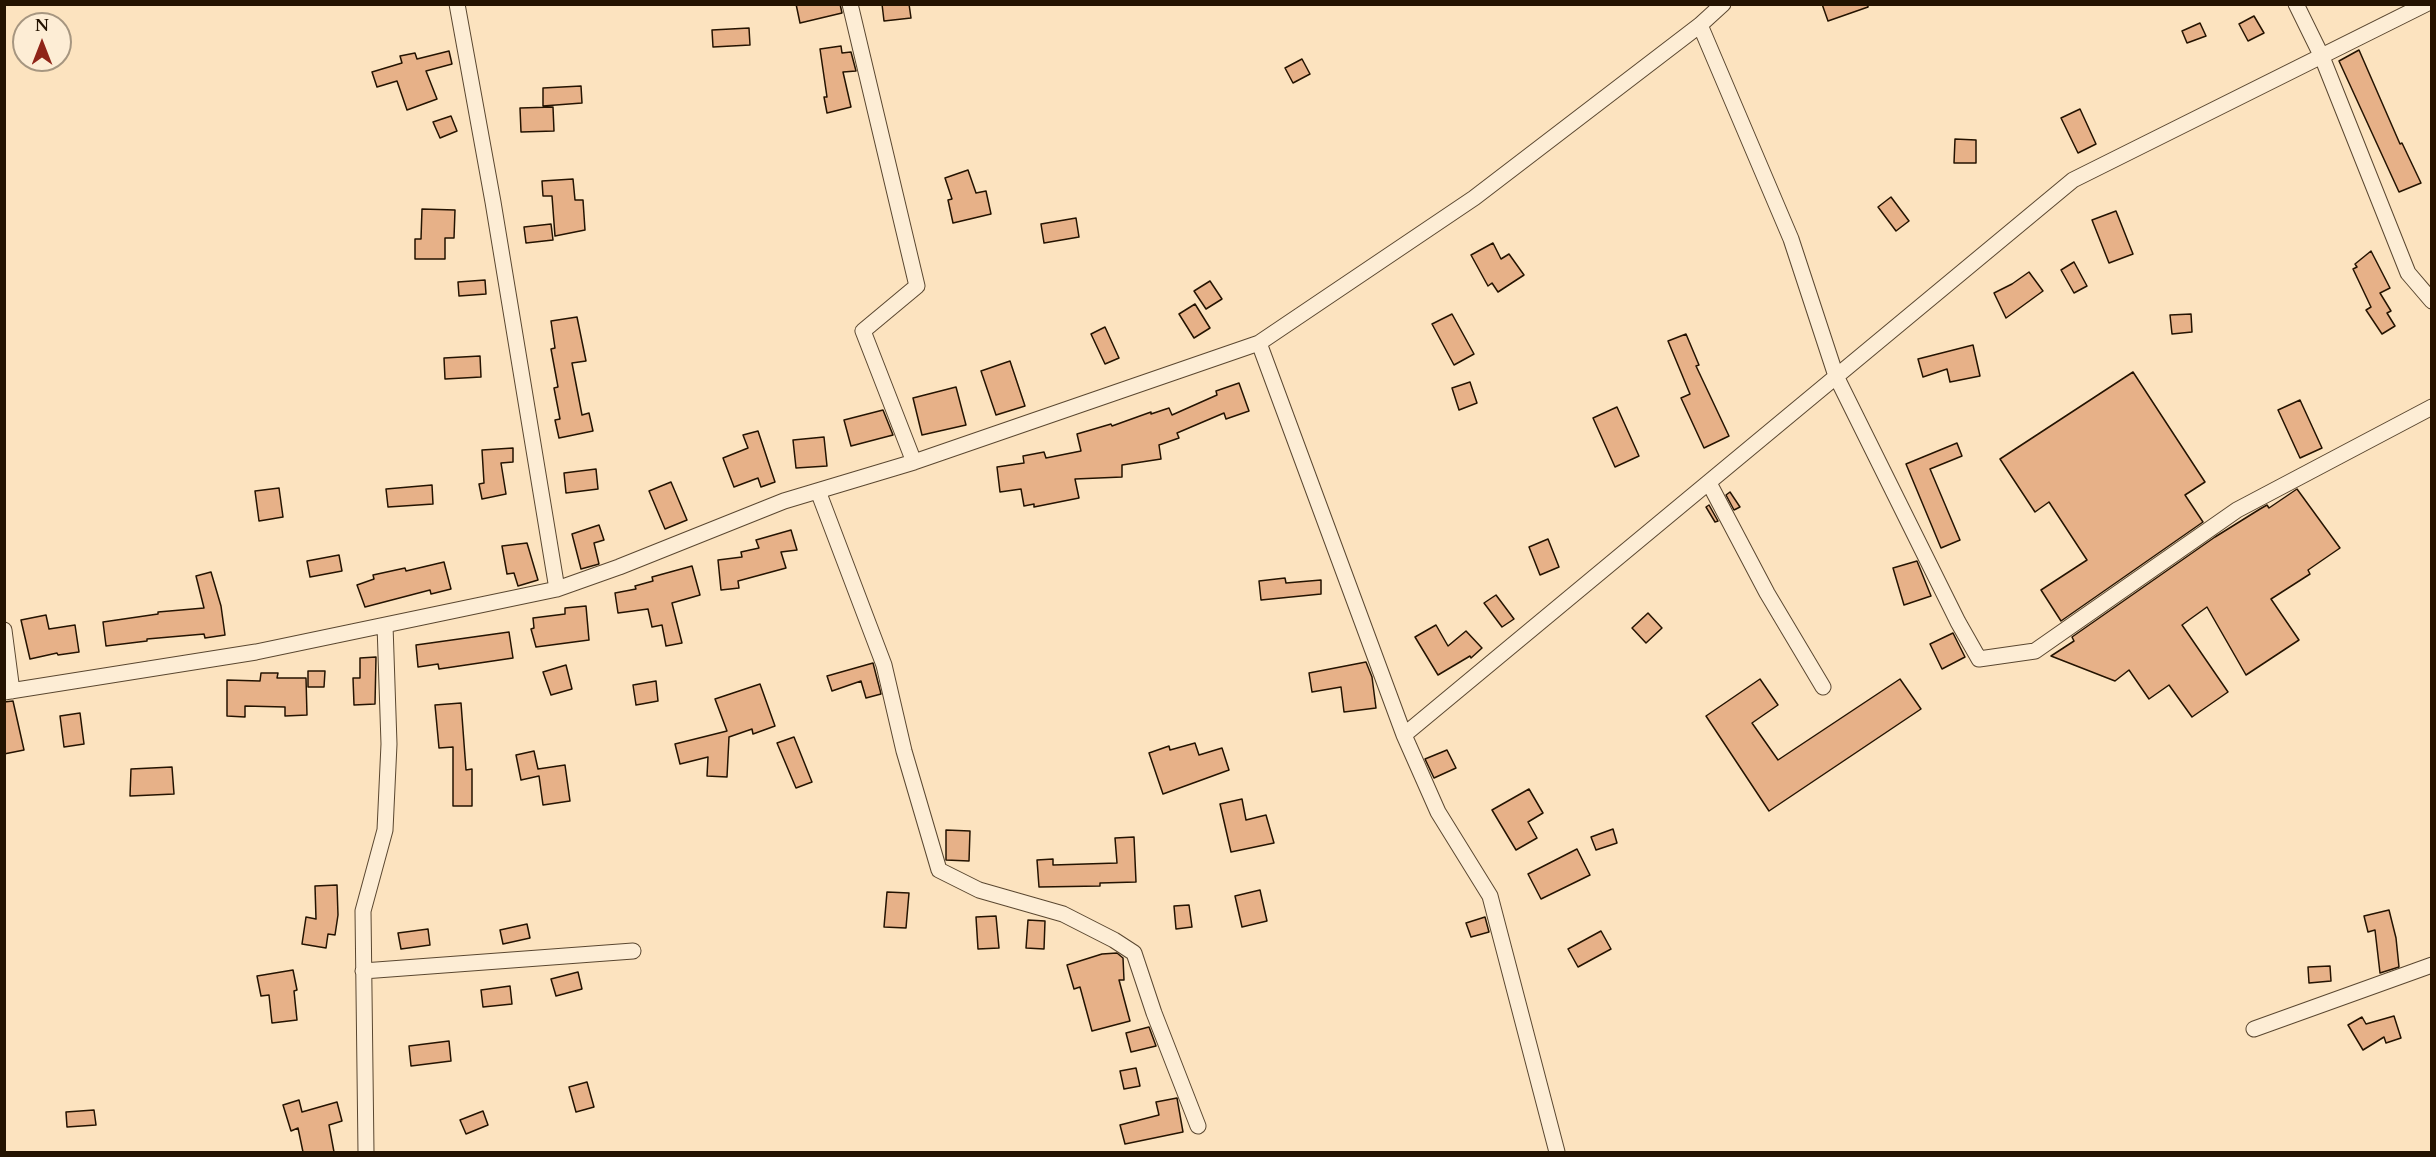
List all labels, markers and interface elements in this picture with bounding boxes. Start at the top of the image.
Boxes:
north arrow [12,12,72,72]
text: N [35,15,49,37]

